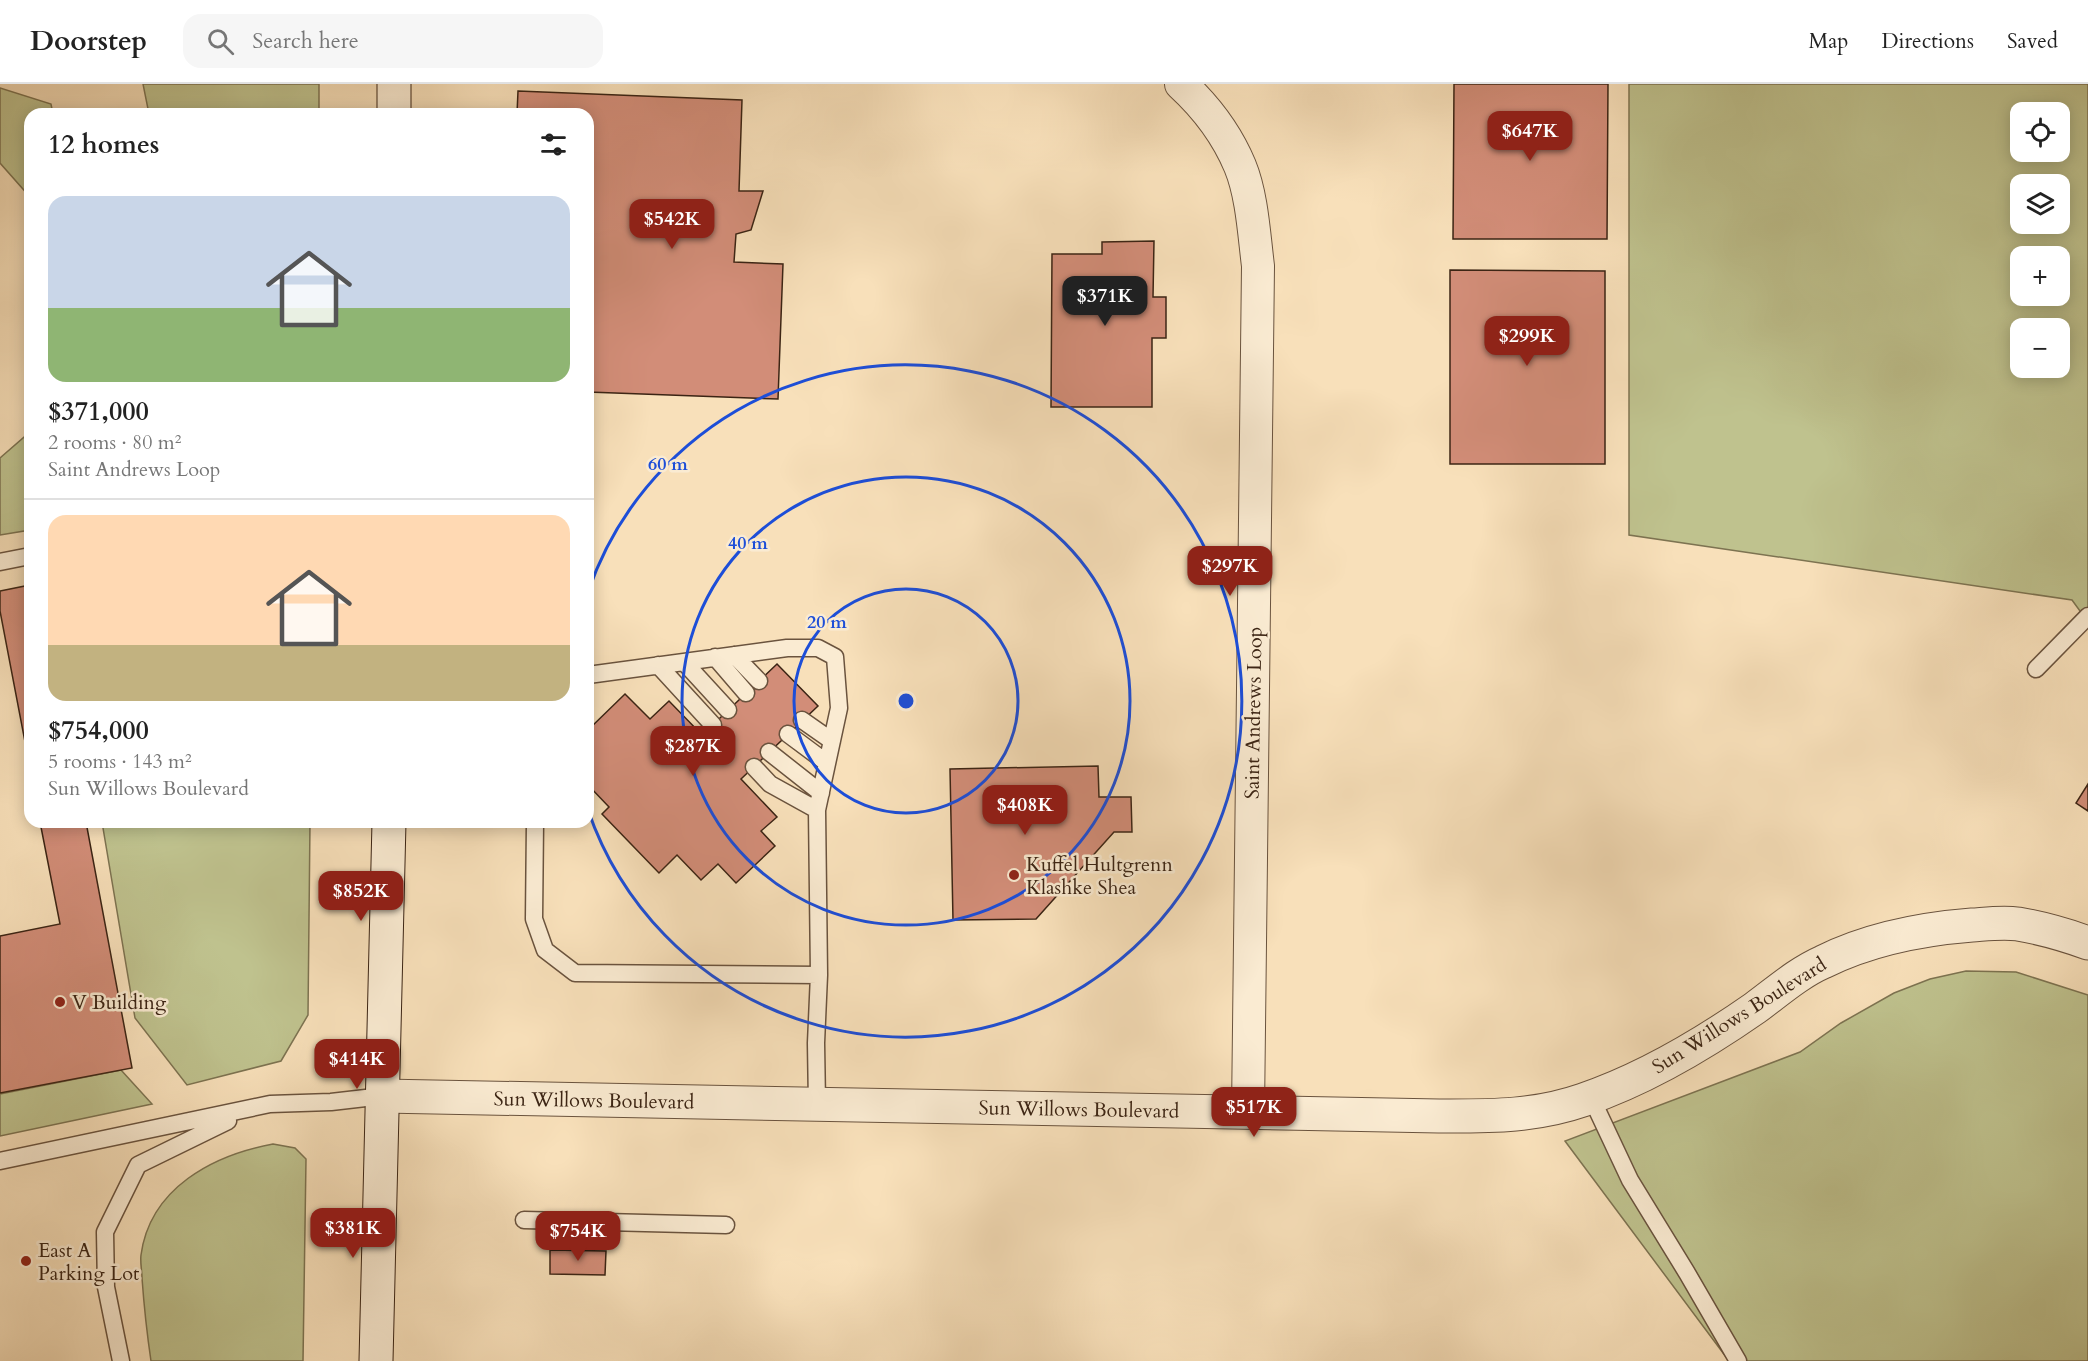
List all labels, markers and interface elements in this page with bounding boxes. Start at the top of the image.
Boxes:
search box [183,14,603,68]
text: Doorstep [30,22,147,60]
icon: search [204,25,237,58]
text: Search here [252,26,359,56]
text: Map [1808,27,1848,56]
text: Directions [1881,27,1974,56]
text: Saved [2007,27,2058,56]
map controls [2010,102,2070,378]
button: locate [2010,102,2070,162]
pin: $647K [1488,111,1572,162]
text: $647K [1501,117,1559,144]
text: 12 homes [48,127,159,162]
icon: filters [537,128,570,161]
button: layers [2010,174,2070,234]
pin: $542K [630,199,714,250]
text: $542K [643,205,701,232]
icon: home [255,235,363,343]
button: + [2010,246,2070,306]
pin: $371K [1063,276,1147,327]
text: $371K [1076,282,1134,309]
pin: $299K [1485,316,1569,367]
button: − [2010,318,2070,378]
text: $299K [1498,322,1556,349]
text: $371,000 [48,394,149,429]
text: 2 rooms · 80 m² [48,429,181,456]
text: 60 m [648,452,688,477]
text: Saint Andrews Loop [48,456,220,483]
text: 40 m [728,531,768,556]
pin: $297K [1188,546,1272,597]
text: $297K [1201,552,1259,579]
icon: home [255,554,363,662]
text: 20 m [807,610,847,635]
street label: Saint Andrews Loop [1238,627,1269,799]
centre of rings [896,691,916,711]
text: $754,000 [48,713,149,748]
pin: $287K [651,726,735,777]
text: $287K [664,732,722,759]
text: 5 rooms · 143 m² [48,748,192,775]
text: Sun Willows Boulevard [48,775,249,802]
pin: $408K [983,785,1067,836]
text: $408K [996,791,1054,818]
place label: Kuffel Hultgrenn Klashke Shea [1026,851,1173,901]
marker: Kuffel Hultgrenn Klashke Shea [1007,868,1021,882]
pin: $852K [319,871,403,922]
text: $852K [332,877,390,904]
street label: Sun Willows Boulevard [1647,951,1832,1080]
place label: V Building [72,989,167,1016]
marker: V Building [53,995,67,1009]
pin: $414K [315,1039,399,1090]
text: $414K [328,1045,386,1072]
street label: Sun Willows Boulevard [493,1085,695,1116]
pin: $517K [1212,1087,1296,1138]
text: $517K [1225,1093,1283,1120]
street label: Sun Willows Boulevard [978,1094,1180,1125]
pin: $381K [311,1208,395,1259]
pin: $754K [536,1211,620,1262]
text: $381K [324,1214,382,1241]
text: $754K [549,1217,607,1244]
place label: East A Parking Lot [38,1237,140,1287]
marker: East A Parking Lot [19,1254,33,1268]

